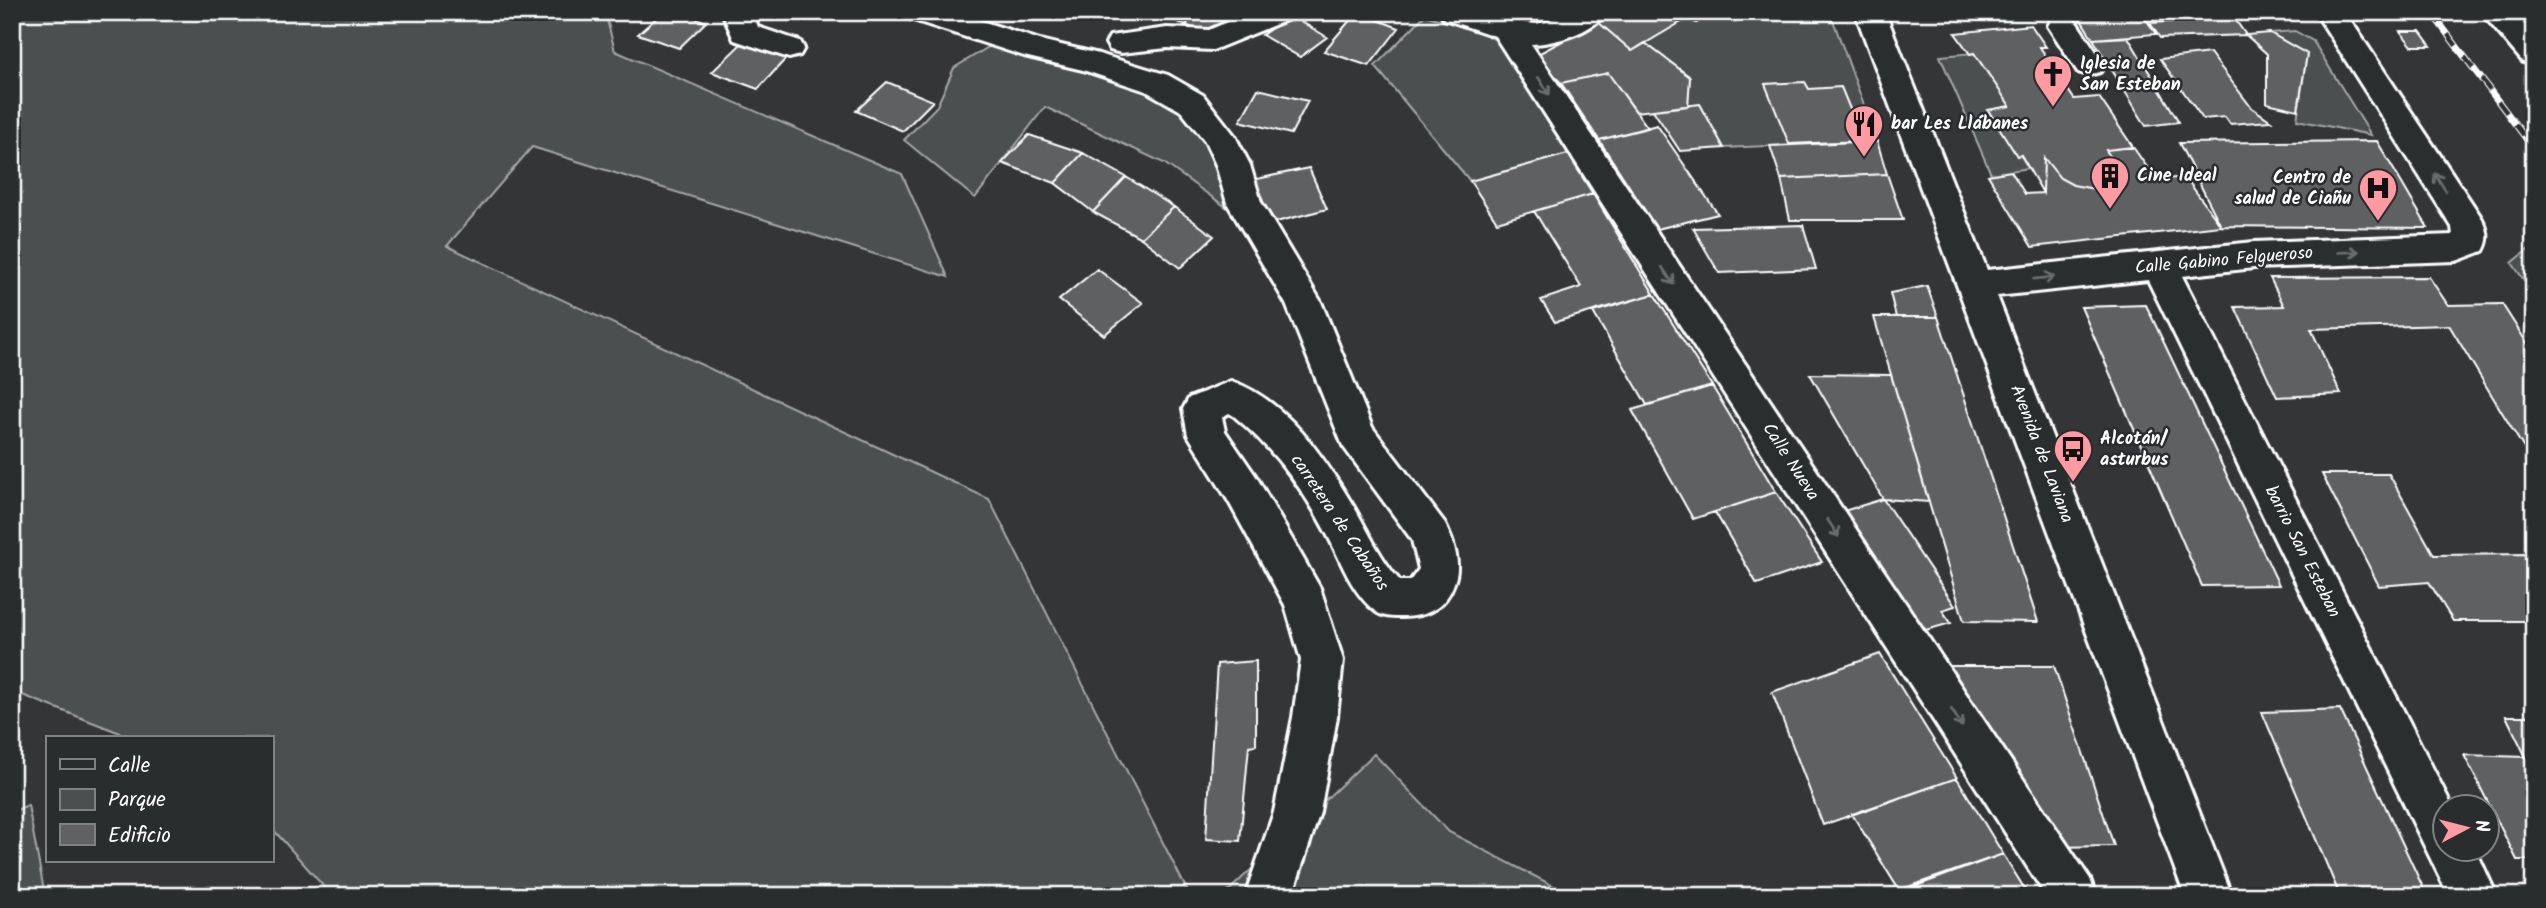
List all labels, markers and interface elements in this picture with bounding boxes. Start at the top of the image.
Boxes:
place label: Iglesia de San Esteban [2080,50,2181,100]
church icon: Iglesia de San Esteban [2032,53,2074,108]
one-way arrow [1537,75,1551,95]
restaurant icon: bar Les Llábanes [1843,103,1885,158]
place label: bar Les Llábanes [1891,110,2029,139]
building icon: Cine Ideal [2089,155,2131,210]
place label: Cine Ideal [2137,162,2217,191]
place label: Centro de salud de Ciañu [2234,164,2351,214]
hospital icon: Centro de salud de Ciañu [2357,167,2399,222]
one-way arrow [2433,173,2447,192]
street label: Calle Gabino Felgueroso [2134,239,2314,283]
one-way arrow [2337,245,2360,258]
one-way arrow [1661,266,1675,285]
one-way arrow [2032,271,2055,284]
street label: Avenida de Laviana [2001,381,2081,527]
street label: Calle Nueva [1754,417,1826,507]
place label: Alcotán/ asturbus [2100,425,2169,475]
bus stop icon: Alcotán/ asturbus [2052,428,2094,483]
street label: carretera de Cabaños [1282,449,1396,598]
street label: barrio San Esteban [2256,481,2348,623]
one-way arrow [1826,518,1840,537]
one-way arrow [1951,708,1965,728]
legend [46,736,273,862]
text: Calle [108,750,151,783]
text: Parque [108,784,166,817]
north arrow [2430,792,2500,862]
text: N [2465,818,2497,834]
text: Edificio [108,820,171,853]

